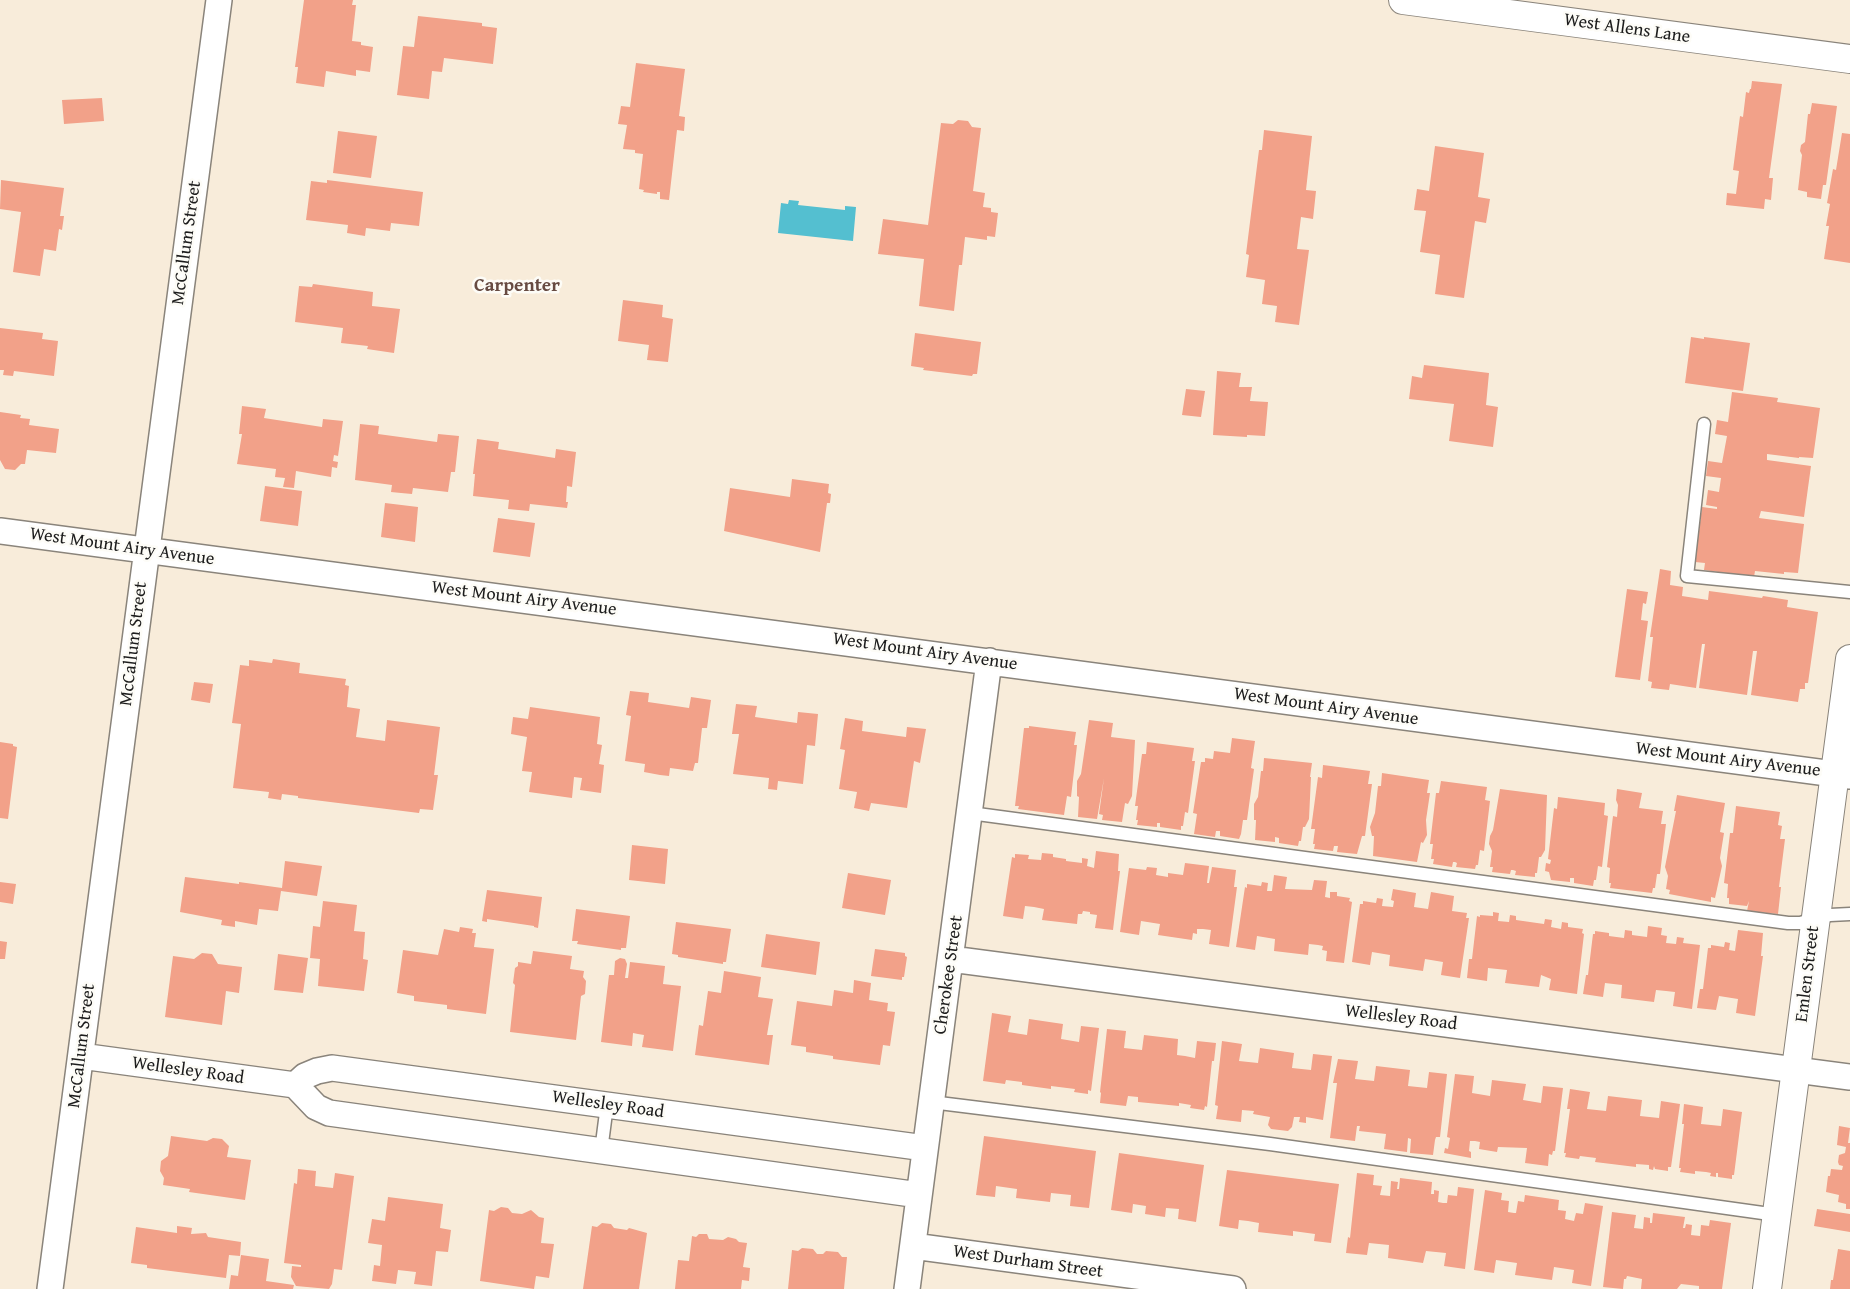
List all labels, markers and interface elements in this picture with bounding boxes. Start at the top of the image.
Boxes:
street label: West Allens Lane [1563,9,1691,49]
street label: McCallum Street [168,180,206,306]
district label: Carpenter [474,275,560,297]
street label: West Mount Airy Avenue [28,523,216,571]
street label: West Mount Airy Avenue [430,577,618,621]
street label: McCallum Street [116,581,152,707]
street label: West Mount Airy Avenue [831,628,1019,676]
street label: West Mount Airy Avenue [1232,683,1420,731]
street label: West Mount Airy Avenue [1634,738,1822,782]
street label: Cherokee Street [930,914,968,1036]
street label: Emlen Street [1791,925,1825,1023]
street label: McCallum Street [64,983,100,1109]
street label: Wellesley Road [1344,1000,1458,1036]
street label: Wellesley Road [131,1052,245,1090]
street label: Wellesley Road [551,1086,665,1124]
street label: West Durham Street [952,1241,1104,1283]

